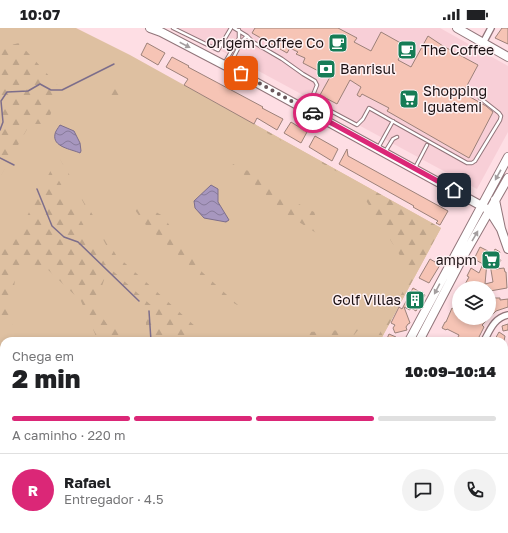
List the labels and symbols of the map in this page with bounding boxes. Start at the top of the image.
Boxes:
cafe icon: Origem Coffee Co [327,32,349,54]
place label: Origem Coffee Co [206,34,324,51]
cafe icon: The Coffee [396,39,418,61]
one-way arrow [180,41,191,48]
place label: The Coffee [421,41,494,58]
pin [224,56,258,90]
bank icon: Banrisul [315,58,337,80]
place label: Banrisul [340,60,395,77]
place label: Shopping Iguatemi [423,82,487,115]
supermarket icon: Shopping Iguatemi [398,88,420,110]
courier [293,93,333,133]
one-way arrow [495,169,501,181]
pin [437,173,471,207]
one-way arrow [471,230,478,242]
supermarket icon: ampm [480,249,502,271]
place label: ampm [436,251,477,268]
one-way arrow [434,283,440,295]
building icon: Golf Villas [404,289,426,311]
place label: Golf Villas [332,291,401,308]

